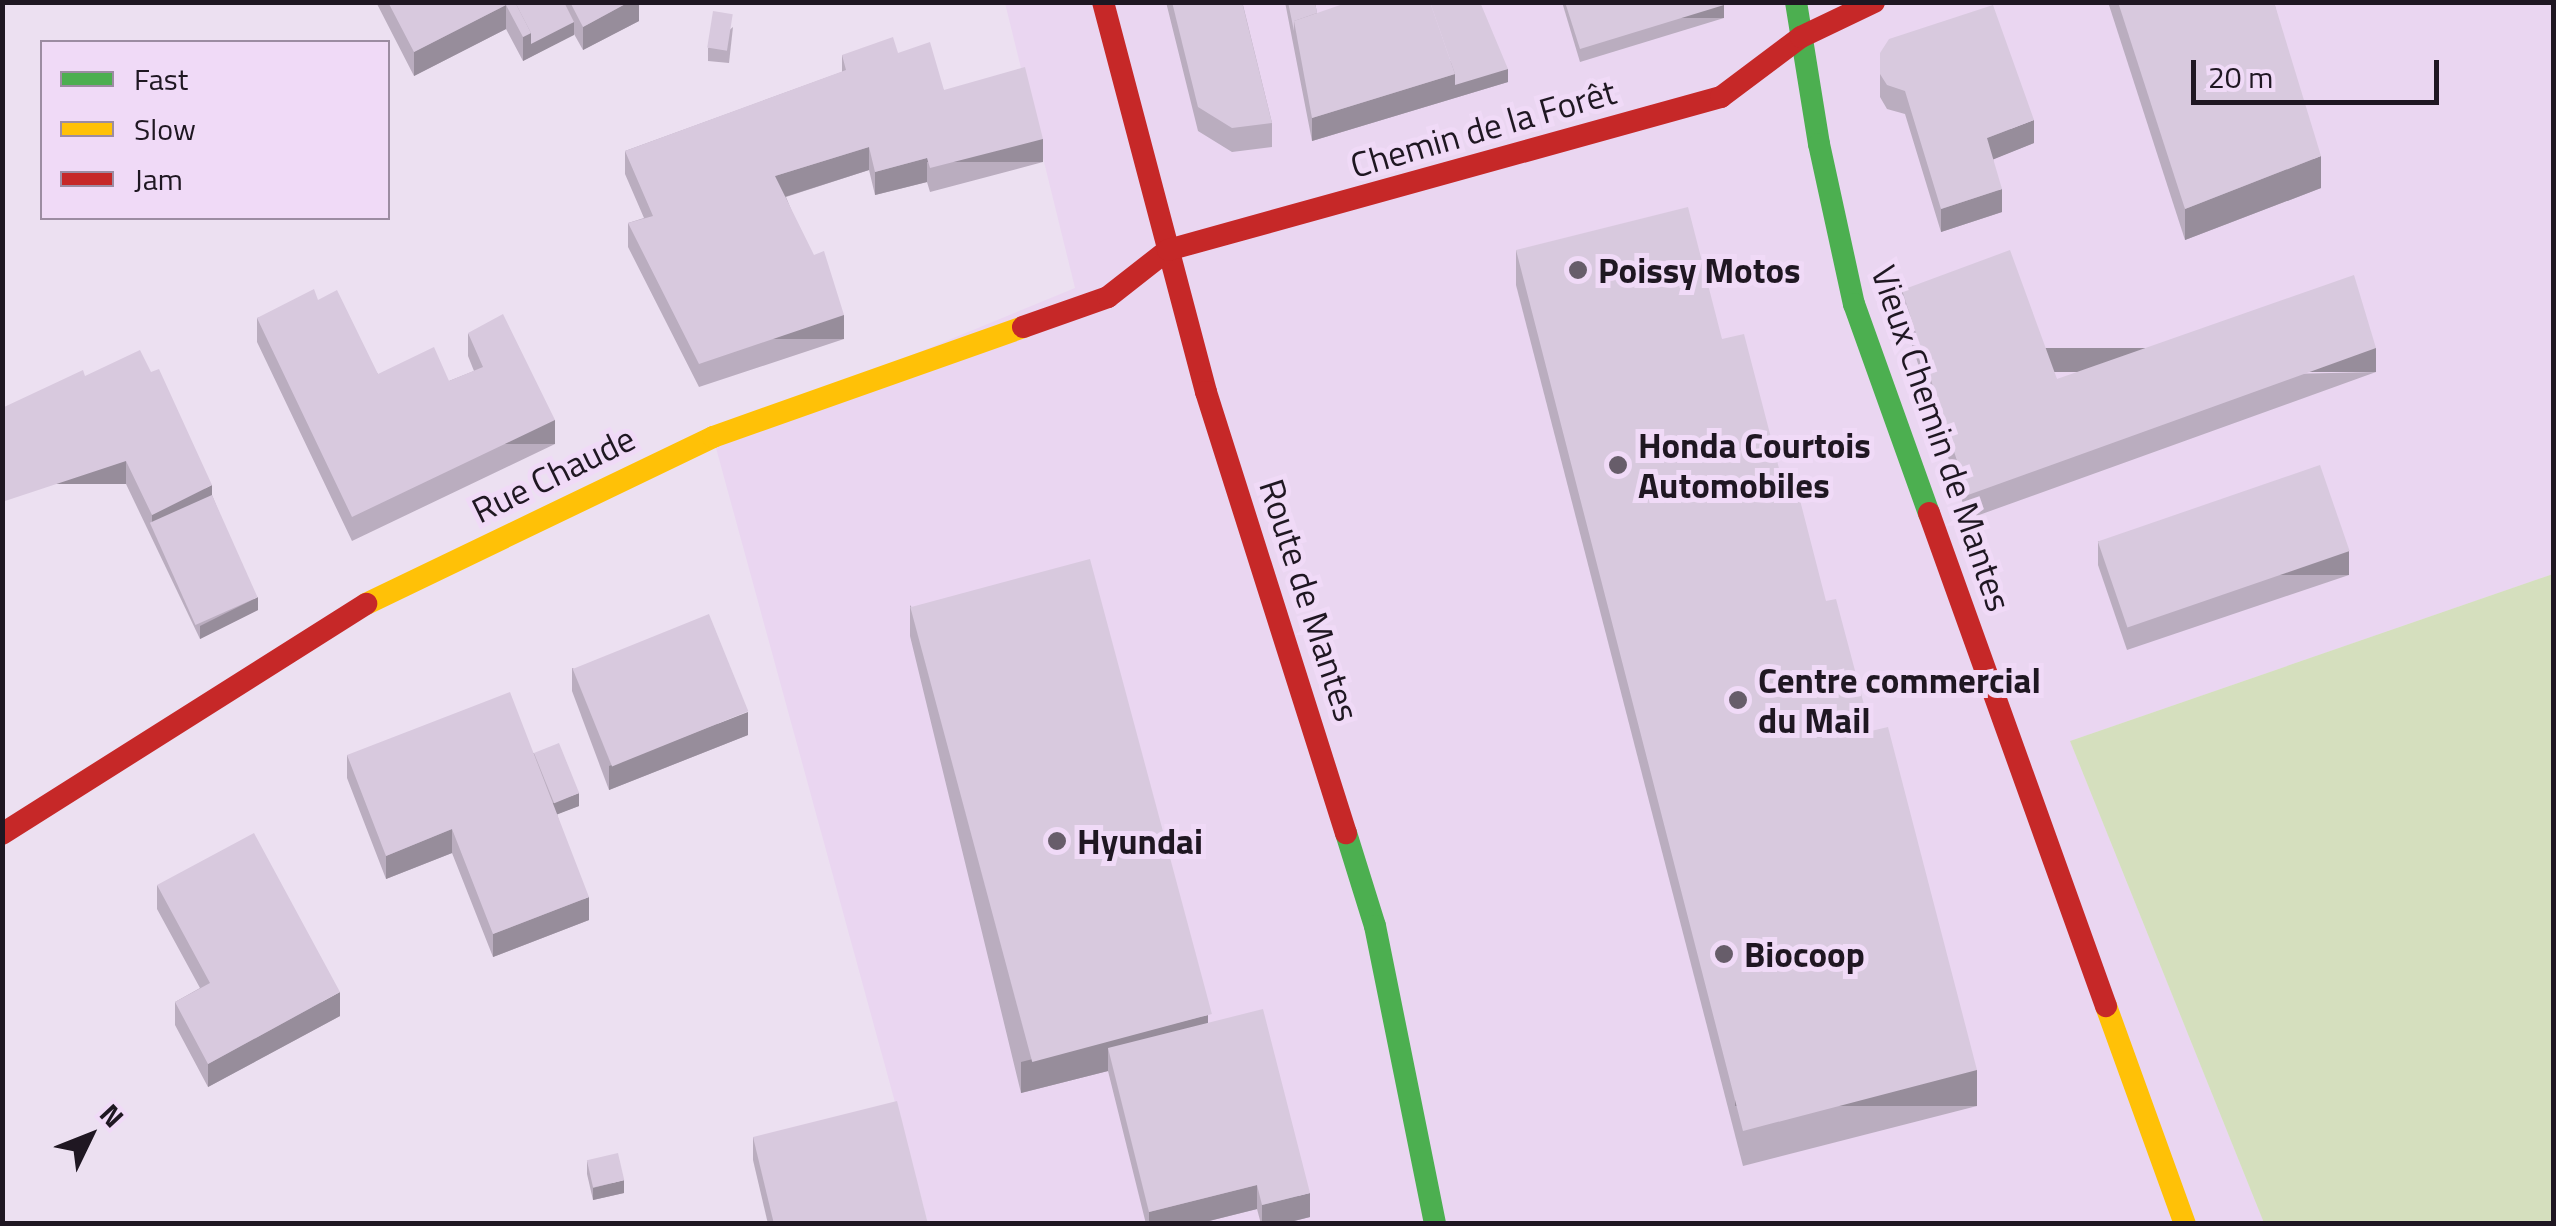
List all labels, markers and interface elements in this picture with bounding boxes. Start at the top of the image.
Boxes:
legend [40,40,390,220]
scale bar [2196,40,2444,102]
text: 20 m [2208,54,2273,100]
text: Fast [134,56,188,102]
street label: Chemin de la Forêt [1346,70,1620,186]
text: Slow [134,106,196,152]
text: Jam [134,156,183,202]
place label: Poissy Motos [1598,249,1801,291]
marker: Poissy Motos [1567,259,1589,281]
street label: Vieux Chemin de Mantes [1863,260,2021,616]
street label: Rue Chaude [465,417,641,531]
place label: Honda Courtois Automobiles [1638,424,1871,506]
marker: Honda Courtois Automobiles [1607,454,1629,476]
street label: Route de Mantes [1251,474,1369,726]
place label: Centre commercial du Mail [1758,659,2041,741]
marker: Centre commercial du Mail [1727,689,1749,711]
place label: Hyundai [1077,820,1203,862]
marker: Hyundai [1046,830,1068,852]
place label: Biocoop [1744,933,1865,975]
marker: Biocoop [1713,943,1735,965]
north arrow [40,1086,140,1186]
text: N [90,1093,135,1137]

